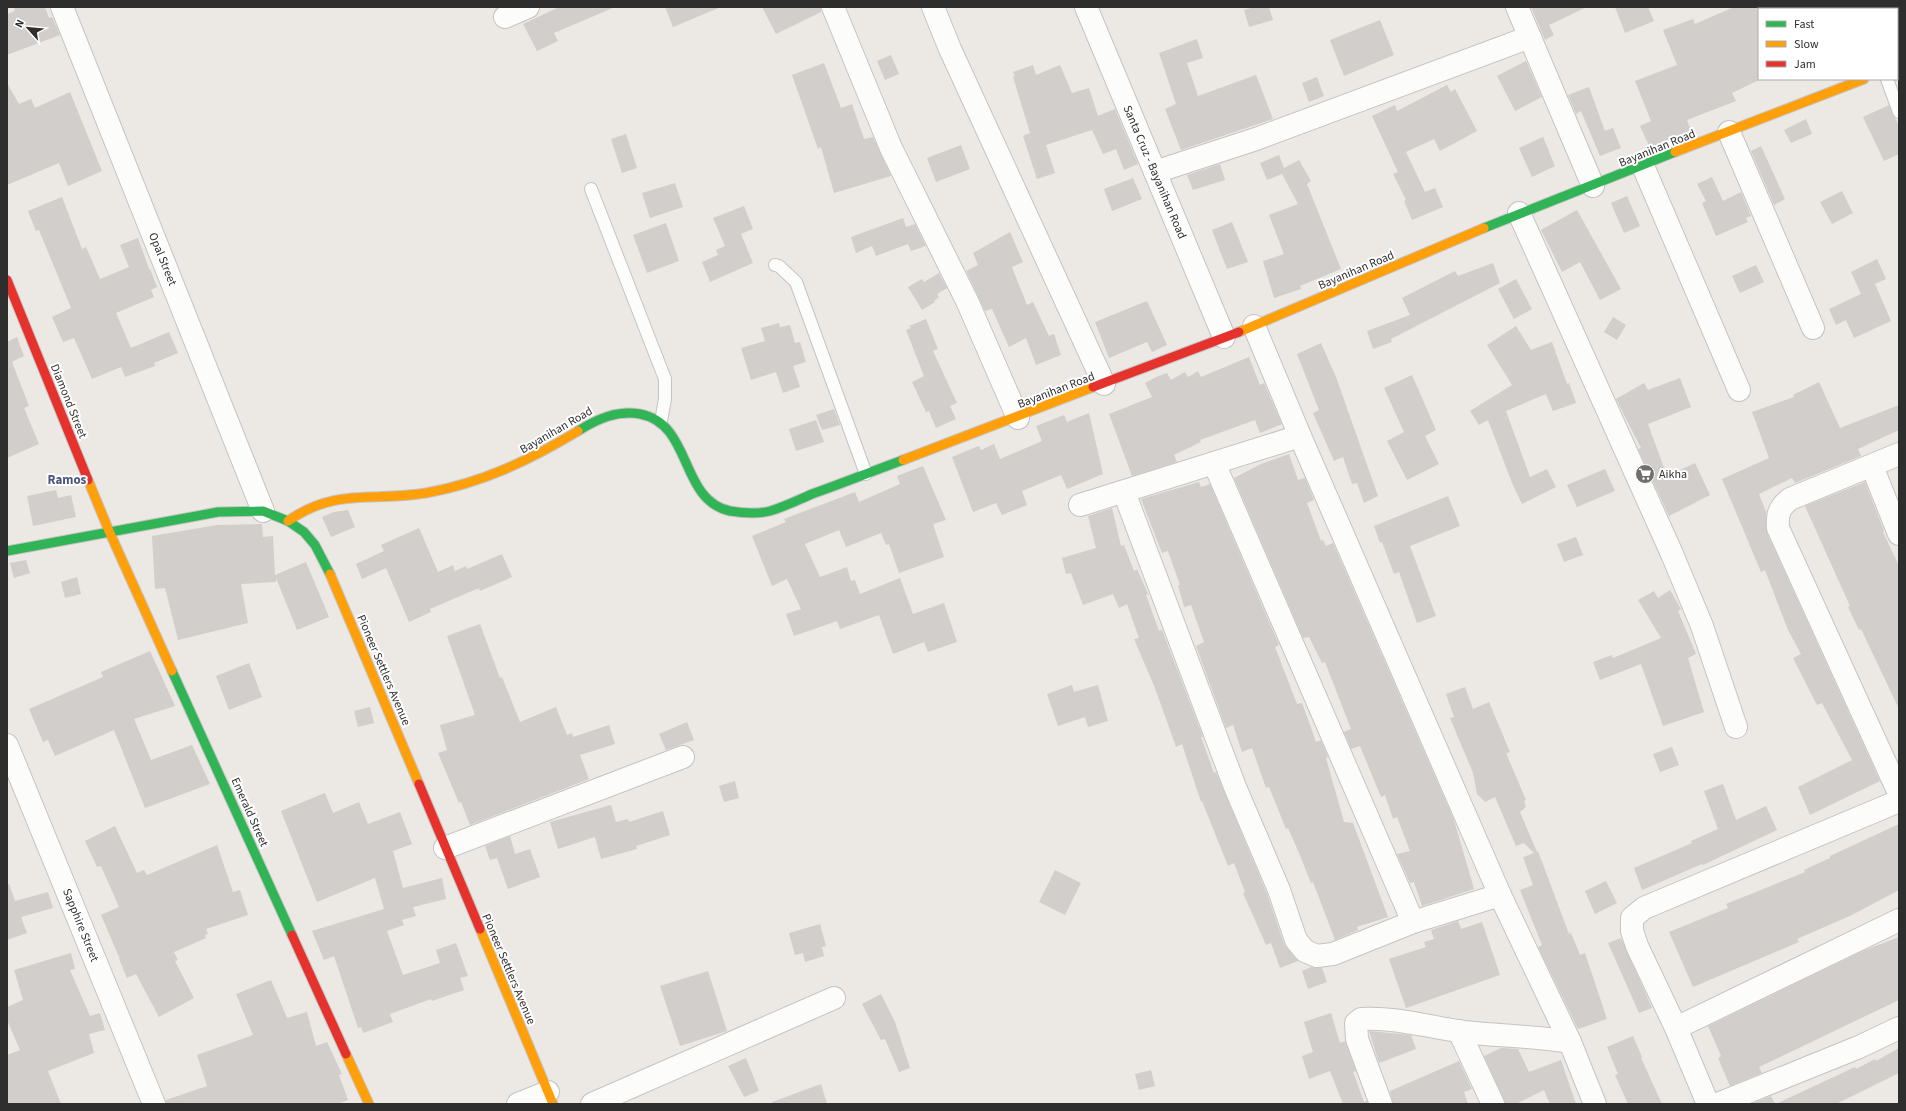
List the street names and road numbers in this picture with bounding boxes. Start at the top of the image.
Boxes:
street label: Santa Cruz - Bayanihan Road [1119,103,1190,242]
street label: Bayanihan Road [1616,125,1698,172]
street label: Opal Street [144,230,181,288]
street label: Bayanihan Road [1315,247,1397,294]
street label: Diamond Street [46,362,91,441]
street label: Bayanihan Road [1015,368,1097,413]
street label: Bayanihan Road [517,403,596,458]
street label: Pioneer Settlers Avenue [352,612,415,728]
street label: Emerald Street [227,775,272,850]
street label: Sapphire Street [58,886,103,964]
street label: Pioneer Settlers Avenue [477,911,540,1027]

